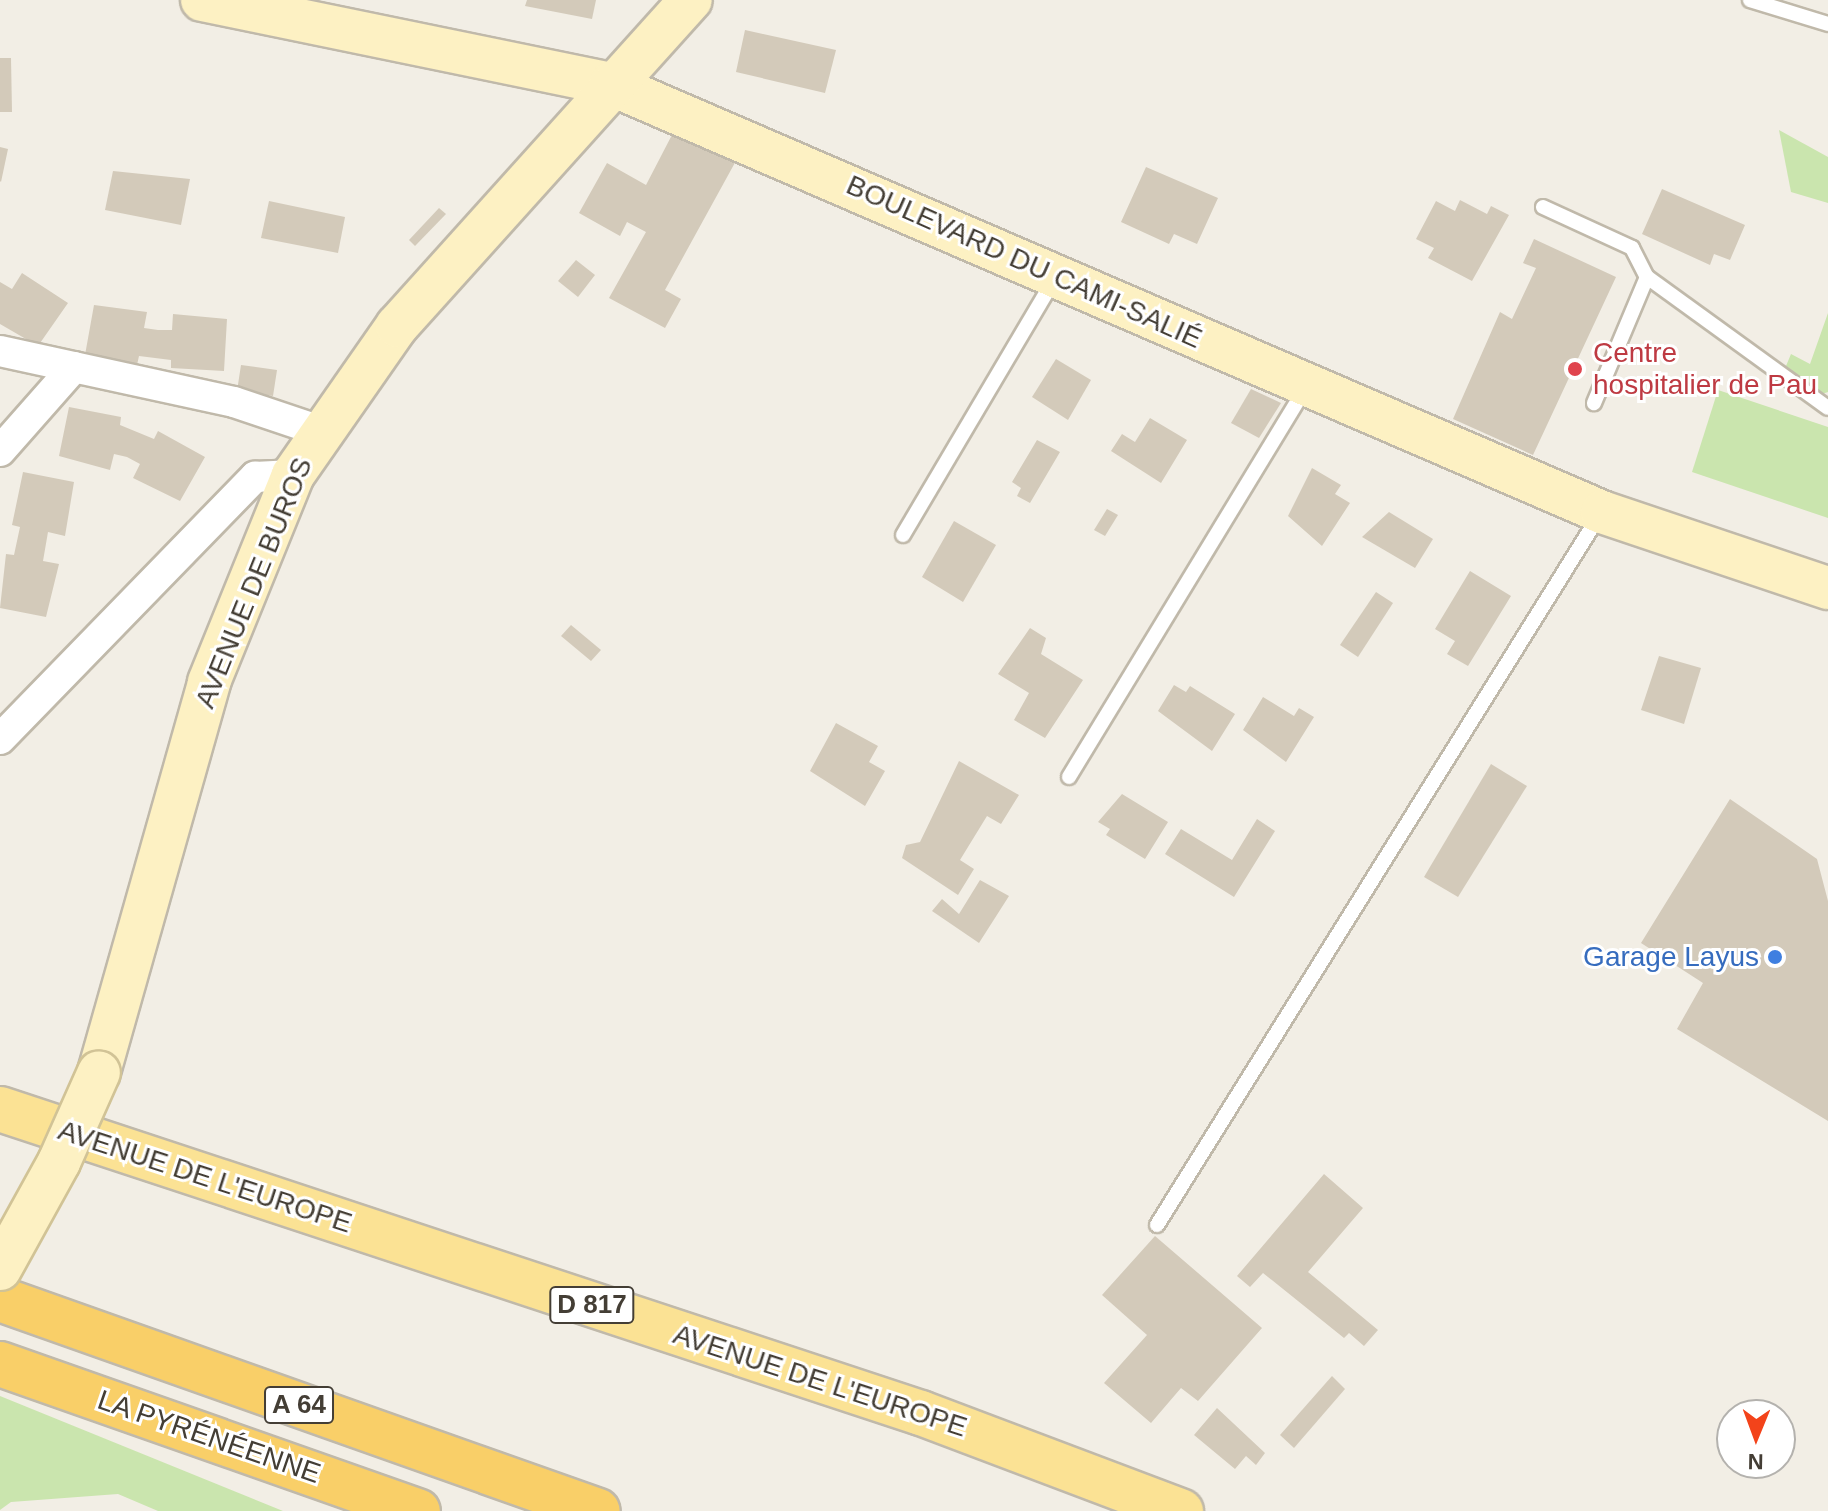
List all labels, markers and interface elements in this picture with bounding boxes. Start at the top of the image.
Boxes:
street label: BOULEVARD DU CAMI-SALIÉ [841,168,1207,356]
place label: Centre hospitalier de Pau [1593,336,1817,402]
marker: Centre hospitalier de Pau [1564,358,1586,380]
street label: AVENUE DE BUROS [188,453,320,713]
place label: Garage Layus [1583,940,1759,974]
marker: Garage Layus [1766,948,1784,966]
street label: AVENUE DE L'EUROPE [54,1114,356,1240]
road number: D 817 [548,1283,636,1327]
street label: AVENUE DE L'EUROPE [669,1318,971,1444]
street label: LA PYRÉNÉENNE [92,1383,326,1491]
road number: A 64 [263,1383,335,1427]
north arrow [1716,1399,1796,1479]
text: N [1747,1449,1764,1474]

